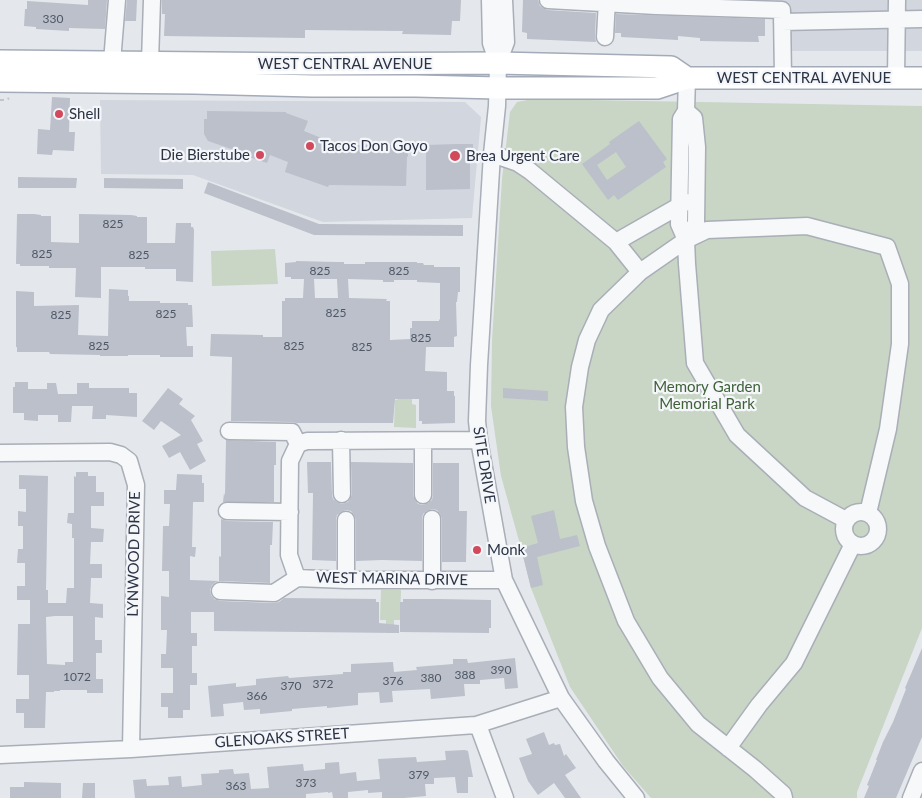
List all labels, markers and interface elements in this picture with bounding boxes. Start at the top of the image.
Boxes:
house number: 330 [43,12,63,26]
street label: WEST CENTRAL AVENUE [258,55,432,73]
street label: WEST CENTRAL AVENUE [717,69,891,87]
place label: Shell [69,105,100,123]
marker: Shell [53,108,65,120]
place label: Tacos Don Goyo [320,137,428,155]
marker: Tacos Don Goyo [304,140,316,152]
place label: Die Bierstube [160,146,250,164]
place label: Brea Urgent Care [466,147,580,165]
marker: Die Bierstube [254,149,266,161]
marker: Brea Urgent Care [448,149,462,163]
house number: 825 [103,217,123,231]
house number: 825 [32,247,52,261]
house number: 825 [129,248,149,262]
house number: 825 [310,264,330,278]
house number: 825 [389,264,409,278]
house number: 825 [326,306,346,320]
house number: 825 [156,307,176,321]
house number: 825 [51,308,71,322]
house number: 825 [411,331,431,345]
house number: 825 [89,339,109,353]
house number: 825 [284,339,304,353]
house number: 825 [352,340,372,354]
park label: Memory Garden Memorial Park [653,378,761,413]
street label: SITE DRIVE [469,425,499,505]
street label: LYNWOOD DRIVE [124,491,144,617]
place label: Monk [487,541,525,559]
marker: Monk [471,544,483,556]
street label: WEST MARINA DRIVE [316,569,468,589]
house number: 390 [491,663,511,677]
house number: 388 [455,668,475,682]
house number: 1072 [63,670,91,684]
house number: 380 [421,671,441,685]
house number: 376 [383,674,403,688]
house number: 372 [313,677,333,691]
house number: 370 [281,679,301,693]
house number: 366 [247,689,267,703]
street label: GLENOAKS STREET [214,724,350,752]
house number: 379 [409,768,429,782]
house number: 373 [296,776,316,790]
house number: 363 [226,779,246,793]

